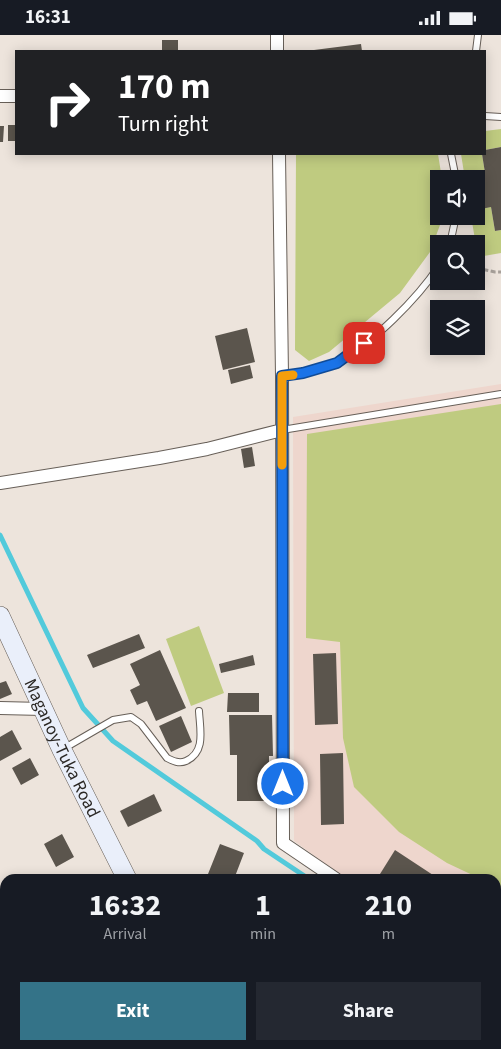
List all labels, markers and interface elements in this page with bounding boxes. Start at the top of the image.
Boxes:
text: 16:31 [25,4,71,31]
text: 170 m [118,62,210,112]
icon: right [35,70,100,135]
text: Turn right [118,108,208,140]
map controls [430,170,485,355]
button: sound [430,170,485,225]
button: search [430,235,485,290]
button: layers [430,300,485,355]
pin [343,322,385,364]
icon: arrive [350,329,378,357]
street label: Maganoy-Tuka Road [18,675,106,822]
position arrow [256,757,308,809]
text: 16:32 [89,884,161,927]
text: 1 [255,884,271,927]
text: 210 [365,884,412,927]
text: Arrival [103,923,146,945]
text: min [250,923,276,945]
text: m [382,923,395,945]
button: Exit [20,982,246,1040]
button: Share [256,982,481,1040]

